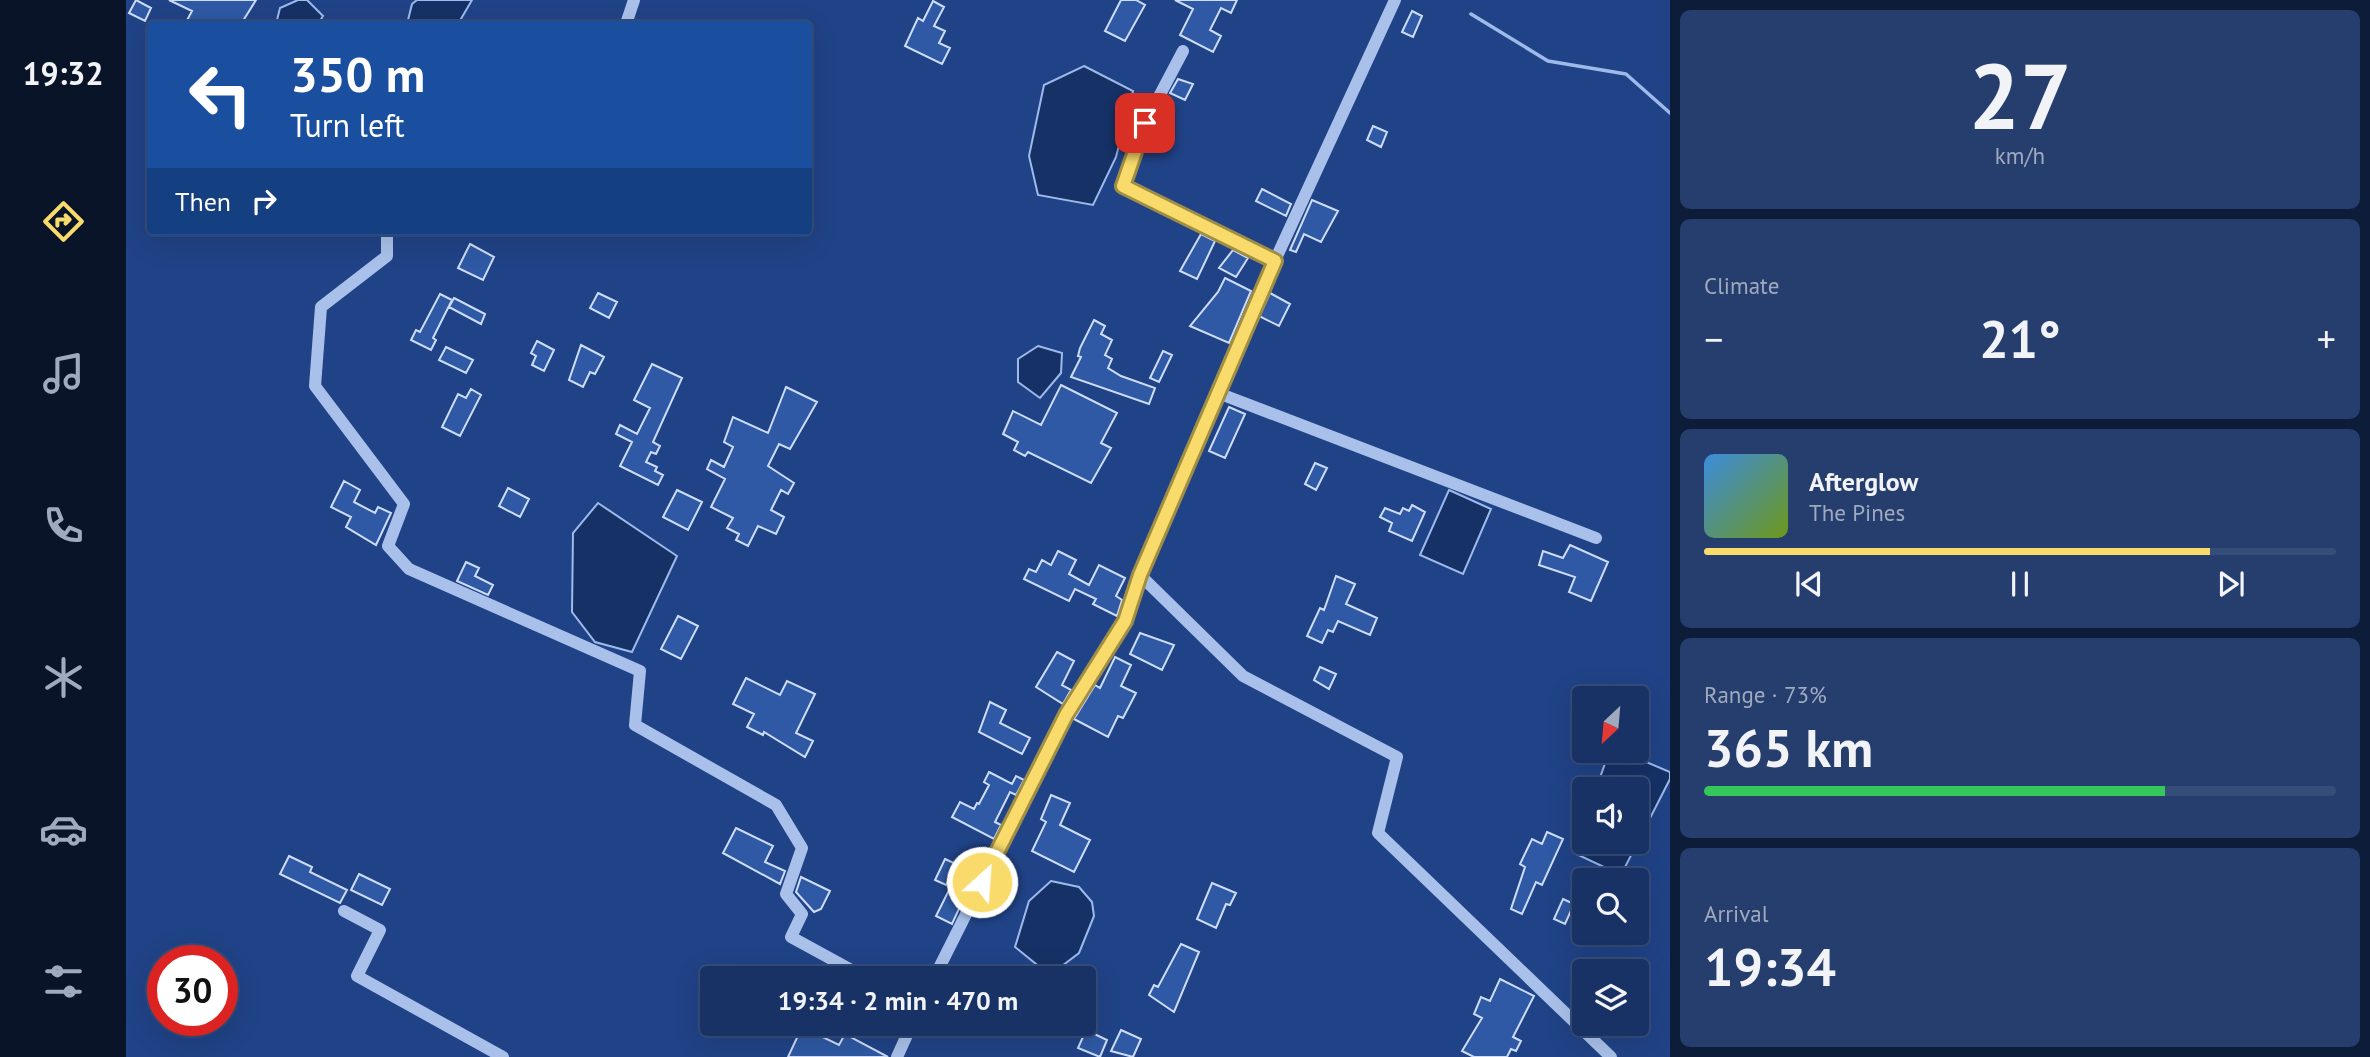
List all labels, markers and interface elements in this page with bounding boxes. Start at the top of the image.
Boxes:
text: 27 [1968,36,2072,154]
text: 350 m [290,42,425,106]
icon: left [175,49,266,140]
text: 19:32 [22,52,104,94]
pin [1115,93,1175,153]
text: Turn left [290,104,405,146]
icon: arrive [1126,104,1164,142]
text: km/h [1995,141,2045,170]
icon: right [245,182,283,220]
text: Then [175,185,231,218]
icon: directions [39,197,88,246]
text: Climate [1704,271,1779,300]
text: 21° [1979,305,2061,372]
text: − [1704,314,1723,363]
text: + [2317,314,2336,363]
icon: music [39,349,88,398]
text: Afterglow [1809,465,1918,498]
text: The Pines [1809,498,1905,527]
icon: phone [39,501,88,550]
icon: previous [1790,565,1828,603]
icon: pause [2001,565,2039,603]
icon: next [2212,565,2250,603]
icon: climate [39,653,88,702]
text: Range · 73% [1704,680,1827,709]
north arrow [1572,686,1648,763]
map controls [1572,686,1649,1036]
text: 365 km [1704,714,1873,781]
button: sound [1572,777,1649,854]
icon: car [39,805,88,854]
position arrow [945,845,1019,919]
button: search [1572,868,1649,945]
text: Arrival [1704,899,1768,928]
text: 19:34 [1704,933,1836,1000]
speed limit sign: 30 [147,945,238,1036]
icon: filters [39,957,88,1006]
button: layers [1572,959,1649,1036]
text: 19:34 · 2 min · 470 m [778,984,1018,1017]

